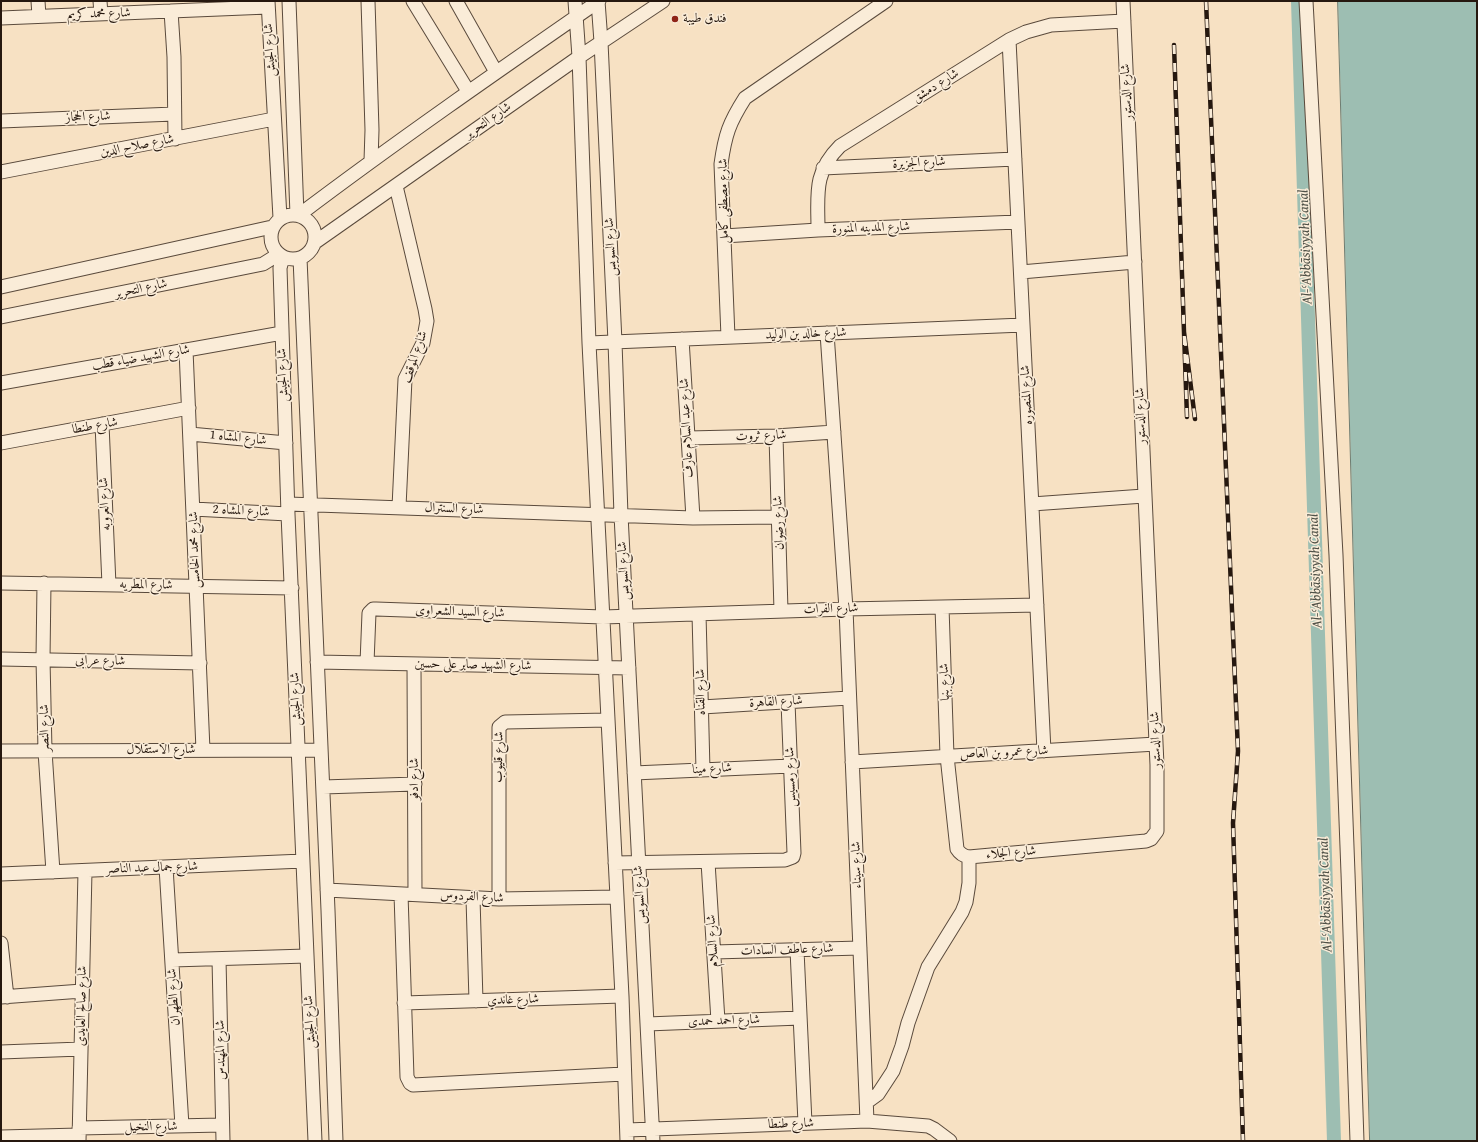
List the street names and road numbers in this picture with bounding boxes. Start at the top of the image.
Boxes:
street label: شارع محمد كريم [67,5,131,23]
street label: شارع الجيش [261,23,279,77]
street label: شارع الدستور [1118,63,1136,121]
street label: شارع دمشق [910,66,962,106]
street label: شارع التحرير [462,99,514,143]
street label: شارع الحجاز [65,108,111,126]
street label: شارع صلاح الدين [99,131,175,161]
street label: شارع الجزيرة [892,154,946,172]
street label: شارع مصطفى كامل [715,158,733,244]
street label: شارع السويس [602,217,620,277]
street label: شارع المدينه المنورة [832,219,910,237]
street label: شارع التحرير [113,276,169,302]
street label: شارع خالد بن الوليد [765,325,847,343]
street label: شارع الموقف [399,329,431,385]
street label: شارع الشهيد ضياء قطب [91,342,191,374]
street label: شارع الجيش [274,348,292,402]
street label: شارع المنصوره [1018,365,1036,425]
street label: شارع عبد السلام عارف [677,378,697,478]
street label: شارع الدستور [1132,387,1150,445]
street label: شارع طنطا [71,414,119,438]
street label: شارع المشاه 1 [209,427,267,449]
street label: شارع ثروت [735,427,787,445]
street label: شارع العروبه [96,477,114,531]
street label: شارع رضوان [770,496,788,550]
street label: شارع السنترال [424,500,484,518]
street label: شارع المشاه 2 [212,502,270,520]
street label: شارع محمد الخامس [186,511,204,589]
street label: شارع السويس [615,541,633,601]
street label: شارع المطريه [119,577,173,593]
street label: شارع الفرات [803,600,859,618]
street label: شارع السيد الشعراوى [415,603,505,621]
street label: شارع عرابى [75,653,125,669]
street label: شارع الشهيد صابر على حسين [414,656,532,674]
street label: شارع بنها [937,663,953,701]
street label: شارع القناه [693,669,709,715]
street label: شارع الجيش [287,672,305,726]
street label: شارع القاهرة [749,693,803,711]
street label: شارع النصر [37,704,53,752]
street label: شارع الدستور [1147,711,1165,769]
street label: شارع قليوب [491,731,507,783]
street label: شارع الاستقلال [127,742,195,758]
street label: شارع عمرو بن العاص [960,743,1048,763]
street label: شارع رمسيس [782,747,800,807]
street label: شارع ادفو [407,758,423,800]
street label: شارع مينا [692,760,732,778]
street label: شارع سيناء [848,841,866,889]
street label: شارع الجلاء [985,843,1037,863]
street label: شارع جمال عبد الناصر [106,859,198,877]
street label: شارع السويس [631,865,649,925]
street label: شارع الفردوس [440,888,504,906]
street label: شارع السلام [703,914,723,968]
street label: شارع عاطف السادات [740,941,834,959]
street label: شارع صالح العايدى [73,966,91,1046]
street label: شارع الطهران [164,968,184,1026]
street label: شارع غاندي [487,991,539,1009]
street label: شارع الجيش [301,995,319,1049]
street label: شارع احمد حمدى [688,1012,760,1030]
street label: شارع المهندس [213,1020,229,1080]
street label: شارع طنطا [768,1115,814,1133]
street label: شارع النخيل [124,1119,178,1135]

